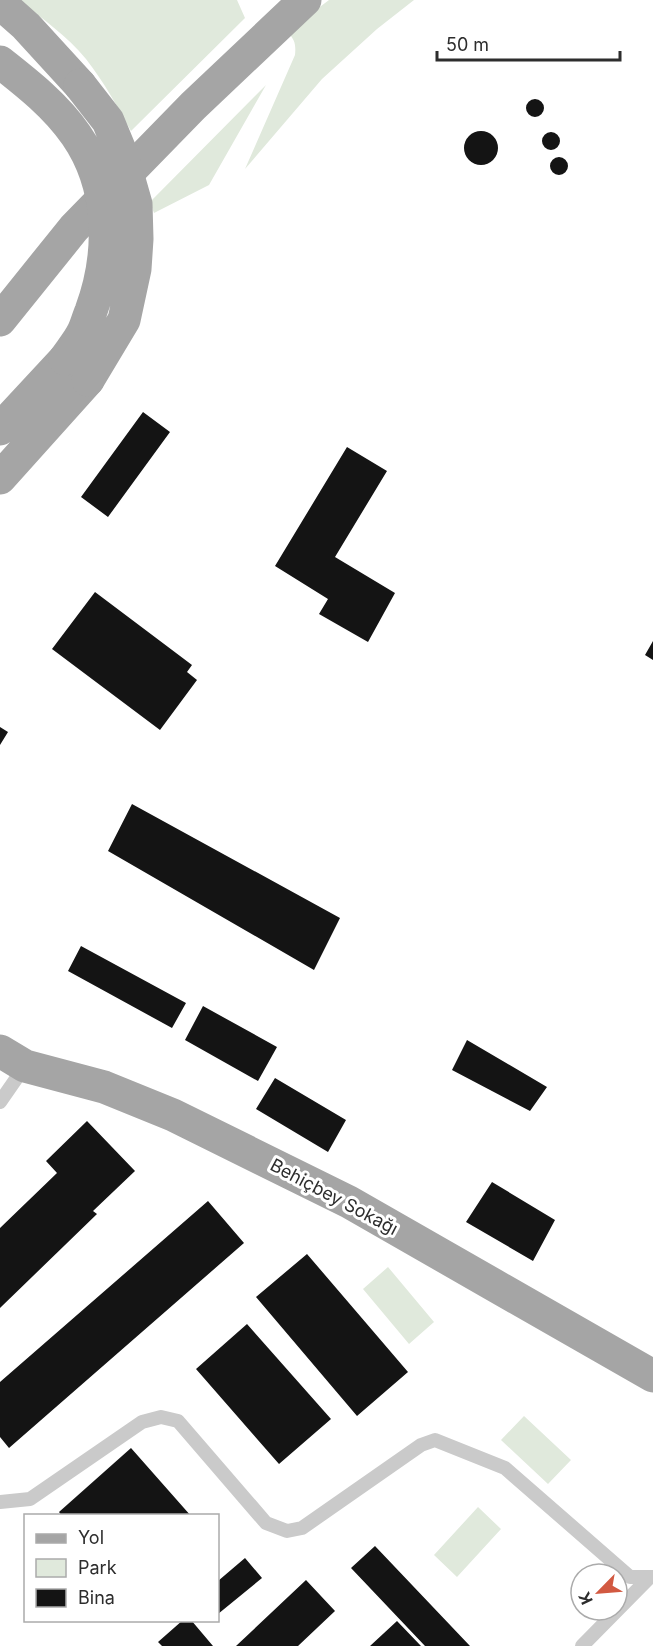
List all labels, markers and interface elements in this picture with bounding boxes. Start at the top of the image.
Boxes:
scale bar [437,24,620,62]
text: 50 m [446,34,489,55]
street label: Behiçbey Sokağı [267,1154,402,1239]
legend [24,1514,219,1622]
text: Yol [78,1527,104,1548]
text: Park [78,1557,117,1578]
north arrow [569,1562,629,1622]
text: Bina [78,1587,115,1608]
text: K [574,1588,597,1608]

